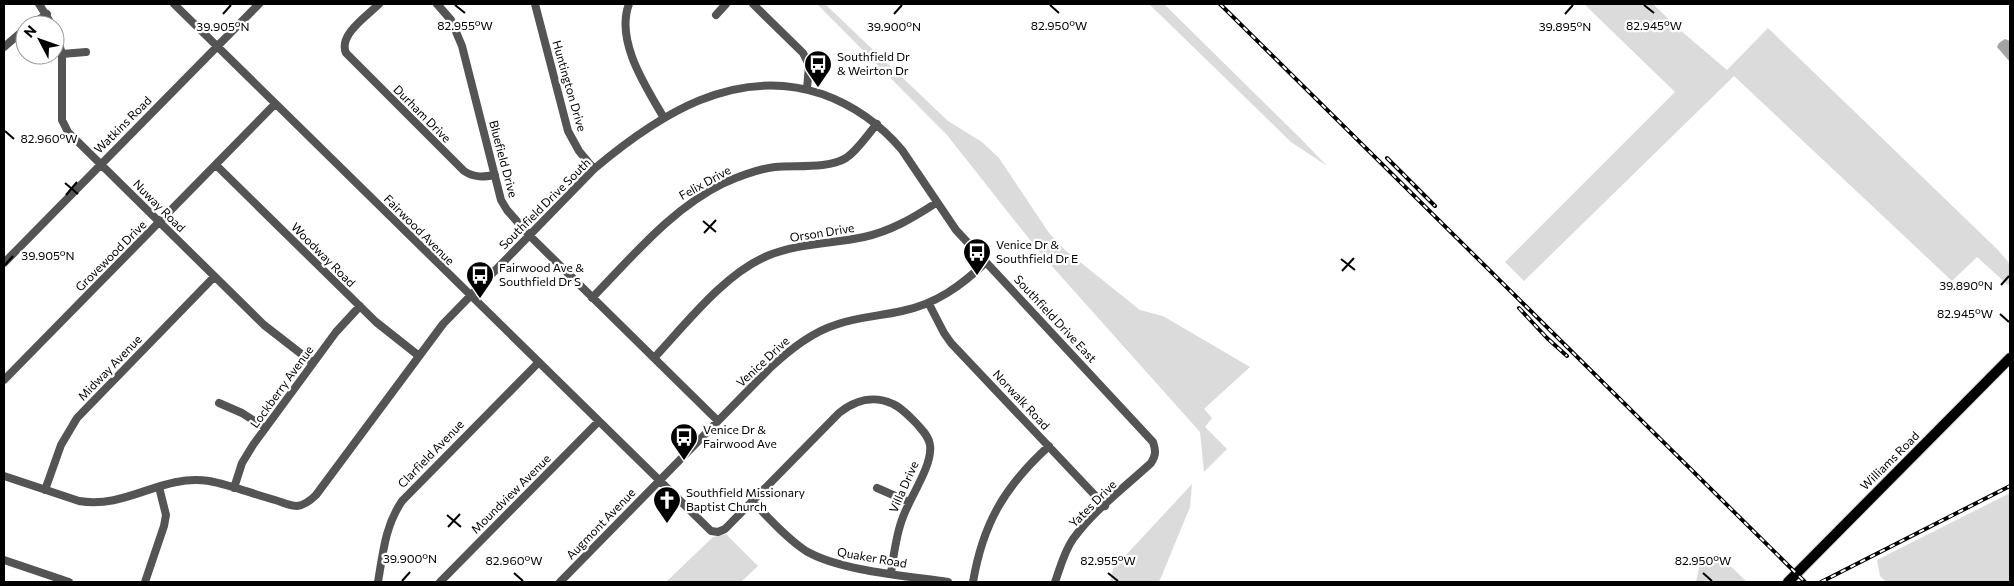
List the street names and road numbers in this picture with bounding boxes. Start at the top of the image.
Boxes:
street label: Huntington Drive [550,39,590,133]
street label: Durham Drive [391,82,454,145]
street label: Watkins Road [91,93,154,156]
street label: Bluefield Drive [487,119,521,199]
street label: Southfield Drive South [496,155,593,252]
street label: Felix Drive [676,162,733,202]
street label: Nuway Road [131,176,189,234]
street label: Fairwood Avenue [382,191,458,267]
street label: Grovewood Drive [72,217,149,294]
street label: Woodway Road [289,219,359,289]
street label: Orson Drive [789,220,855,244]
street label: Southfield Drive East [1012,272,1100,365]
street label: Midway Avenue [74,332,144,403]
street label: Venice Drive [733,333,792,389]
street label: Lockberry Avenue [247,343,316,430]
street label: Norwalk Road [990,367,1053,432]
street label: Clarfield Avenue [394,417,466,490]
street label: Williams Road [1857,428,1922,492]
street label: Moundview Avenue [468,451,553,536]
street label: Villa Drive [886,459,921,515]
street label: Yates Drive [1066,477,1119,530]
street label: Augmont Avenue [563,485,638,562]
street label: Quaker Road [836,544,908,570]

